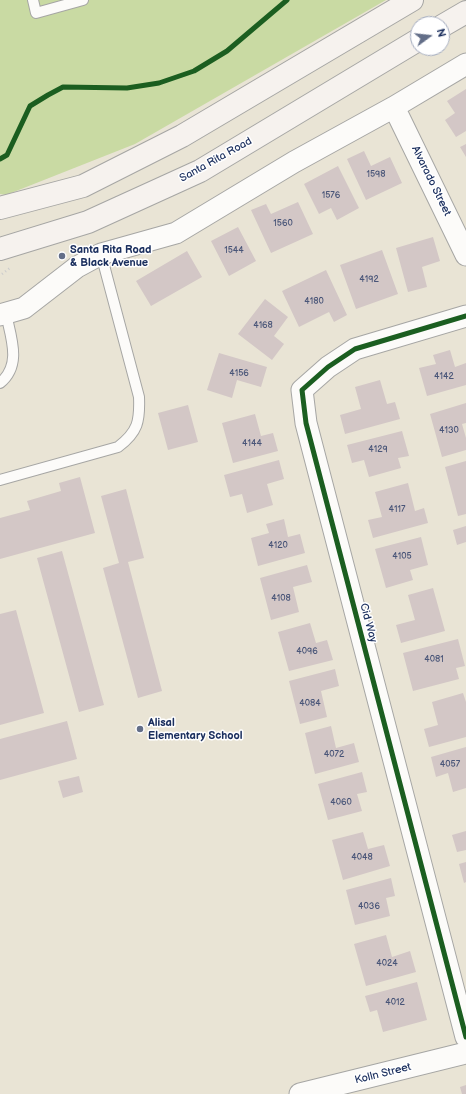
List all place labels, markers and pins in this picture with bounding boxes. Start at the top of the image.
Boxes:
place label: Santa Rita Road & Black Avenue [70,243,151,269]
marker: Santa Rita Road & Black Avenue [57,251,67,261]
place label: Alisal Elementary School [148,716,243,742]
marker: Alisal Elementary School [135,724,145,734]

